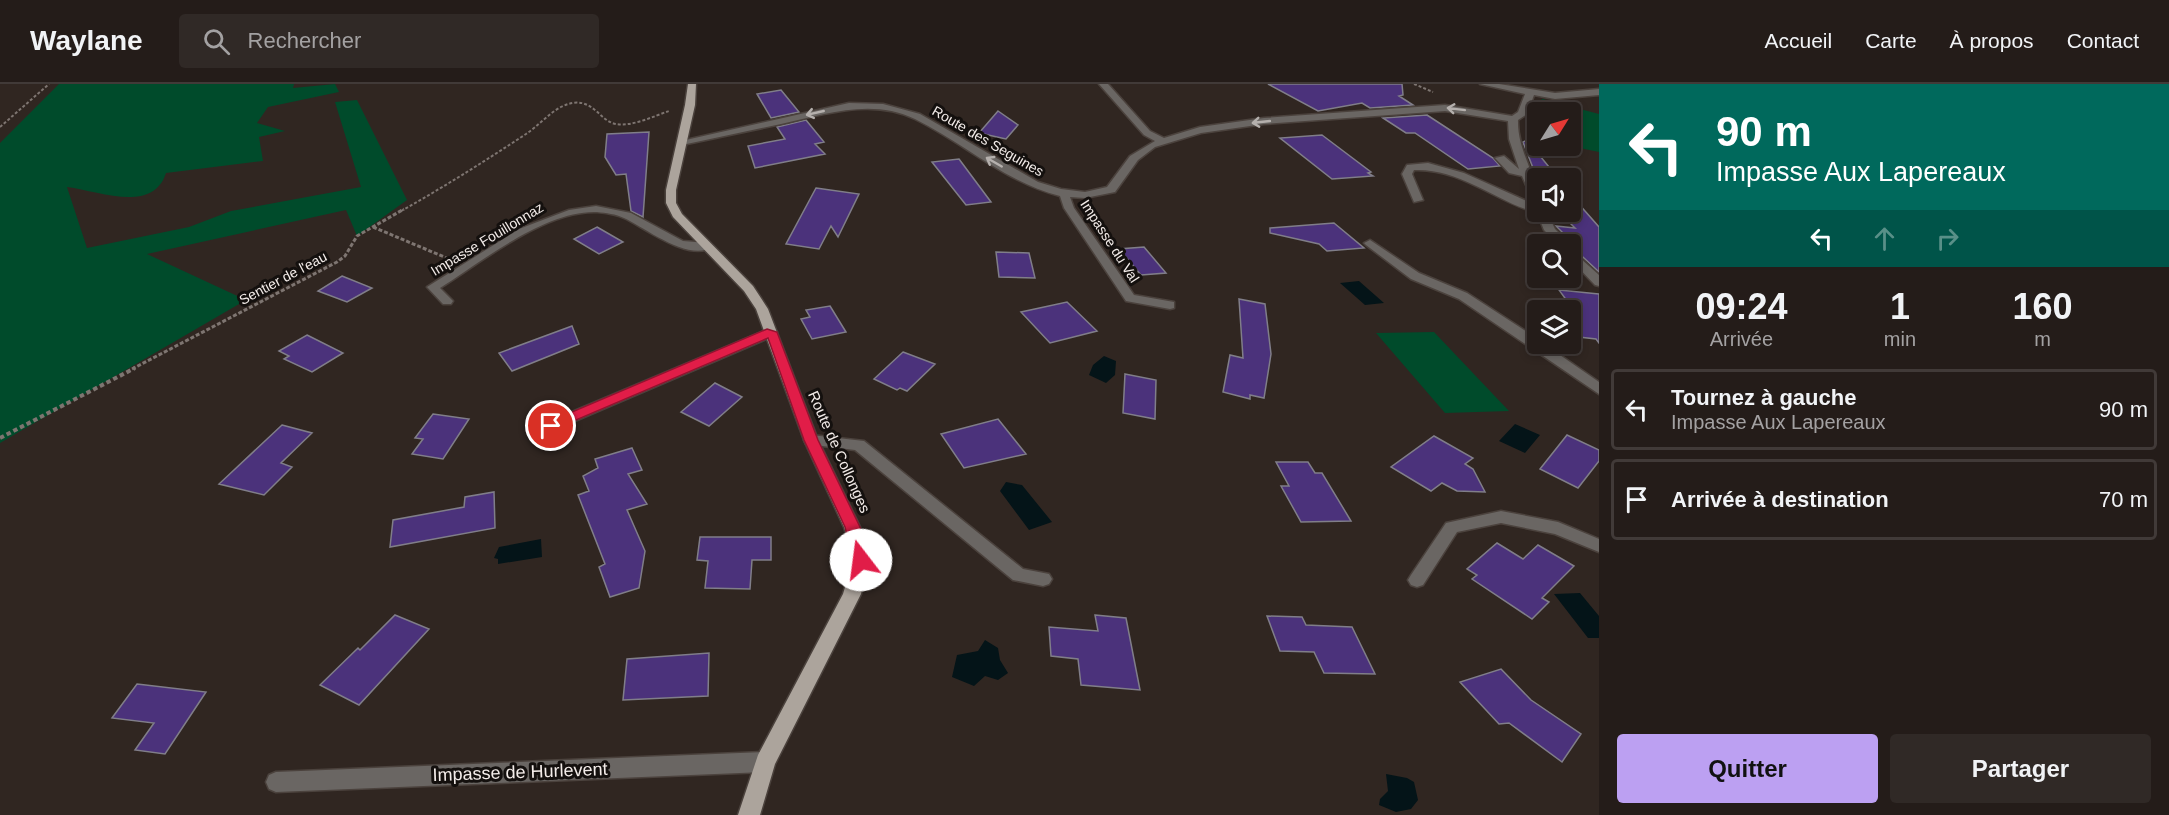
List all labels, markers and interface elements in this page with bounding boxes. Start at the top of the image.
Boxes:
search box [179,14,599,68]
text: Waylane [30,25,143,56]
icon: search [200,25,233,58]
text: Rechercher [248,28,361,53]
text: Accueil [1765,29,1832,52]
text: Carte [1865,29,1917,52]
text: À propos [1950,29,2034,52]
text: Contact [2067,29,2139,52]
north arrow [1527,102,1581,156]
map controls [1527,102,1581,354]
street label: Route des Seguines [929,103,1047,179]
one-way arrow [1446,104,1466,115]
one-way arrow [805,108,825,119]
icon: left [1617,108,1695,186]
text: 90 m [1716,108,1812,155]
one-way arrow [1252,117,1272,128]
one-way arrow [986,156,1004,167]
text: Impasse Aux Lapereaux [1716,157,2006,187]
button: sound [1527,168,1581,222]
street label: Impasse du Val [1077,197,1143,285]
street label: Impasse Fouillonnaz [428,199,546,279]
icon: left [1805,222,1838,255]
icon: ahead [1868,222,1901,255]
icon: right [1931,222,1964,255]
button: search [1527,234,1581,288]
street label: Sentier de l'eau [236,248,330,308]
text: 09:24 [1695,286,1787,327]
text: 1 [1890,286,1910,327]
text: 160 [2012,286,2073,327]
button: layers [1527,300,1581,354]
text: Arrivée [1710,328,1773,350]
text: min [1884,328,1916,350]
text: m [2034,328,2051,350]
text: Tournez à gauche [1671,385,1856,410]
street label: Route de Collonges [805,388,874,515]
icon: left [1620,393,1653,426]
text: 90 m [2099,397,2148,422]
pin [525,400,576,451]
icon: arrive [534,409,567,442]
text: Impasse Aux Lapereaux [1671,411,1886,433]
icon: arrive [1620,483,1653,516]
text: Arrivée à destination [1671,487,1889,512]
text: 70 m [2099,487,2148,512]
position arrow [829,528,893,592]
button: Quitter [1617,734,1878,803]
button: Partager [1890,734,2151,803]
street label: Impasse de Hurlevent [432,759,608,785]

